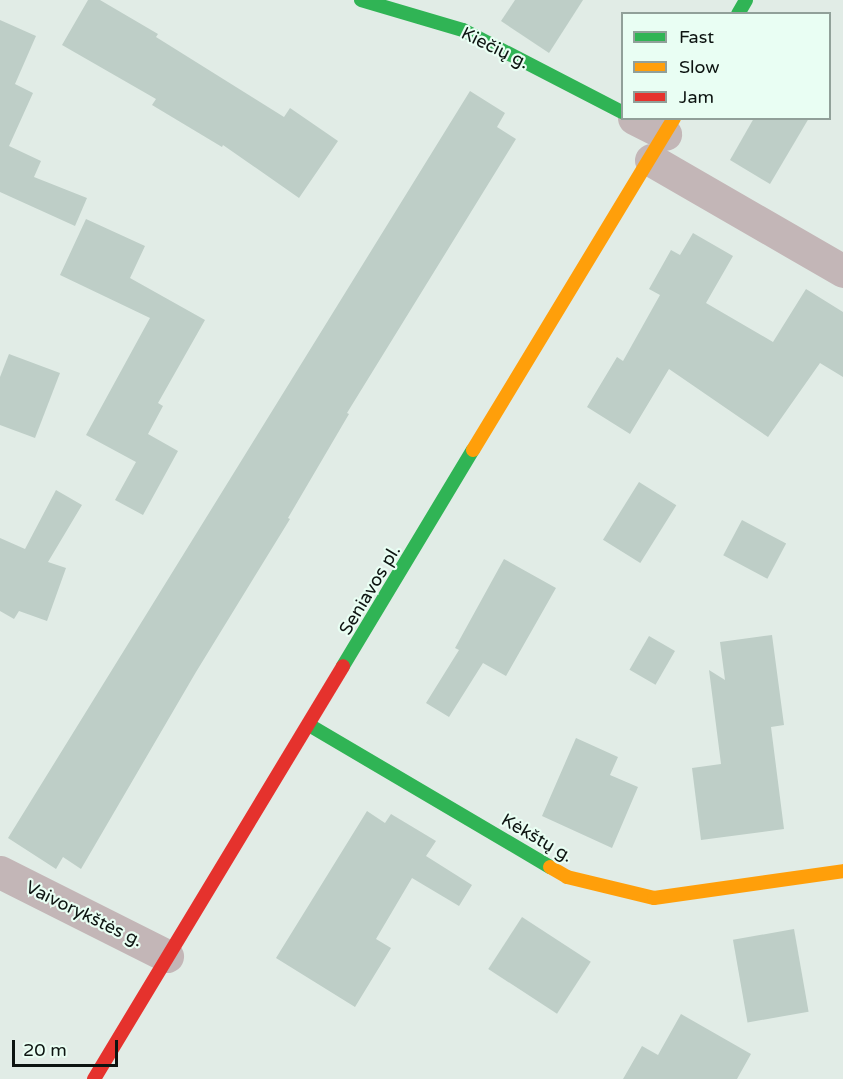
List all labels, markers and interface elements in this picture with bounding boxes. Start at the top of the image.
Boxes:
legend [621,12,831,120]
street label: Kiečių g. [458,22,532,74]
text: Fast [679,26,714,48]
text: Slow [679,56,720,78]
text: Jam [679,86,714,108]
street label: Seniavos pl. [335,541,405,639]
street label: Kėkštų g. [497,809,577,867]
street label: Vaivorykštės g. [22,876,146,952]
scale bar [15,1028,122,1066]
text: 20 m [23,1039,67,1061]

